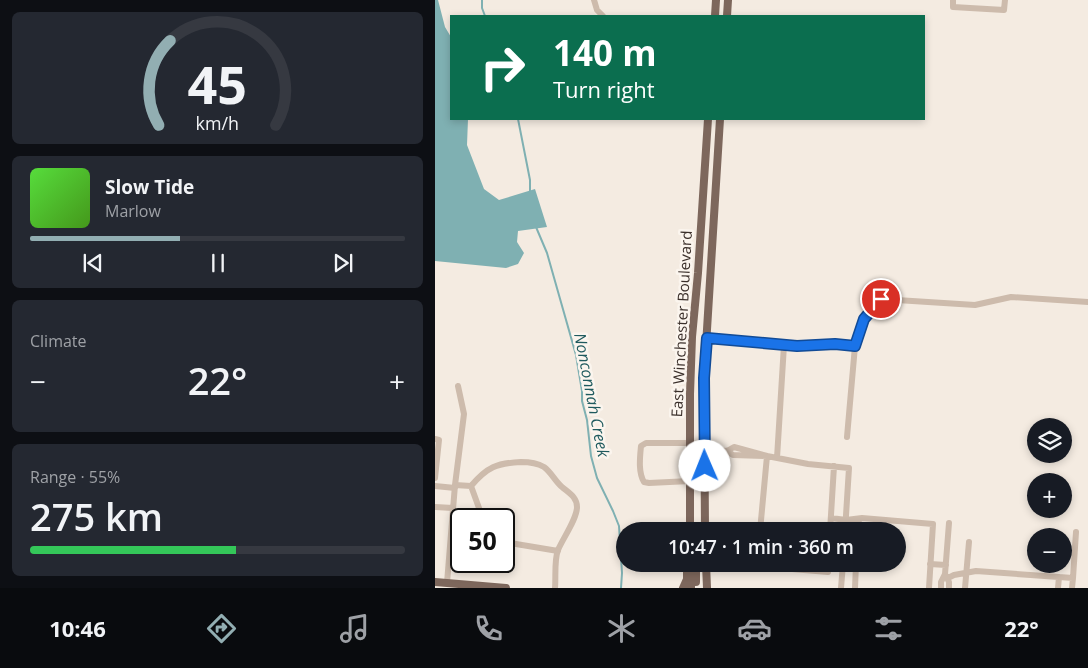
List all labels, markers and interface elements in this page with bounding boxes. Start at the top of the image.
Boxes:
text: 140 m [553,29,657,76]
icon: right [470,35,535,100]
text: 45 [188,48,247,119]
text: Turn right [553,74,655,104]
text: km/h [196,111,239,135]
text: Slow Tide [105,174,194,200]
text: Marlow [105,200,161,222]
street label: East Winchester Boulevard [666,230,696,418]
icon: previous [79,249,107,277]
icon: pause [204,249,232,277]
icon: next [329,249,357,277]
pin [860,278,902,320]
icon: arrive [867,285,895,313]
text: Climate [30,330,87,352]
water label: Nonconnah Creek [569,331,615,460]
text: 22° [188,354,247,406]
text: − [30,362,46,400]
text: + [389,362,405,400]
map controls [1027,418,1072,573]
button: layers [1027,418,1072,463]
position arrow [678,439,730,491]
text: Range · 55% [30,466,120,488]
button: + [1027,473,1072,518]
text: 275 km [30,490,163,542]
speed limit sign: 50 [450,508,515,573]
button: − [1027,528,1072,573]
text: 10:47 · 1 min · 360 m [668,534,854,560]
icon: directions [204,611,239,646]
icon: music [337,611,372,646]
icon: phone [471,611,506,646]
icon: climate [604,611,639,646]
icon: car [737,611,772,646]
icon: filters [871,611,906,646]
text: 10:46 [49,613,106,643]
text: 22° [1004,613,1039,643]

